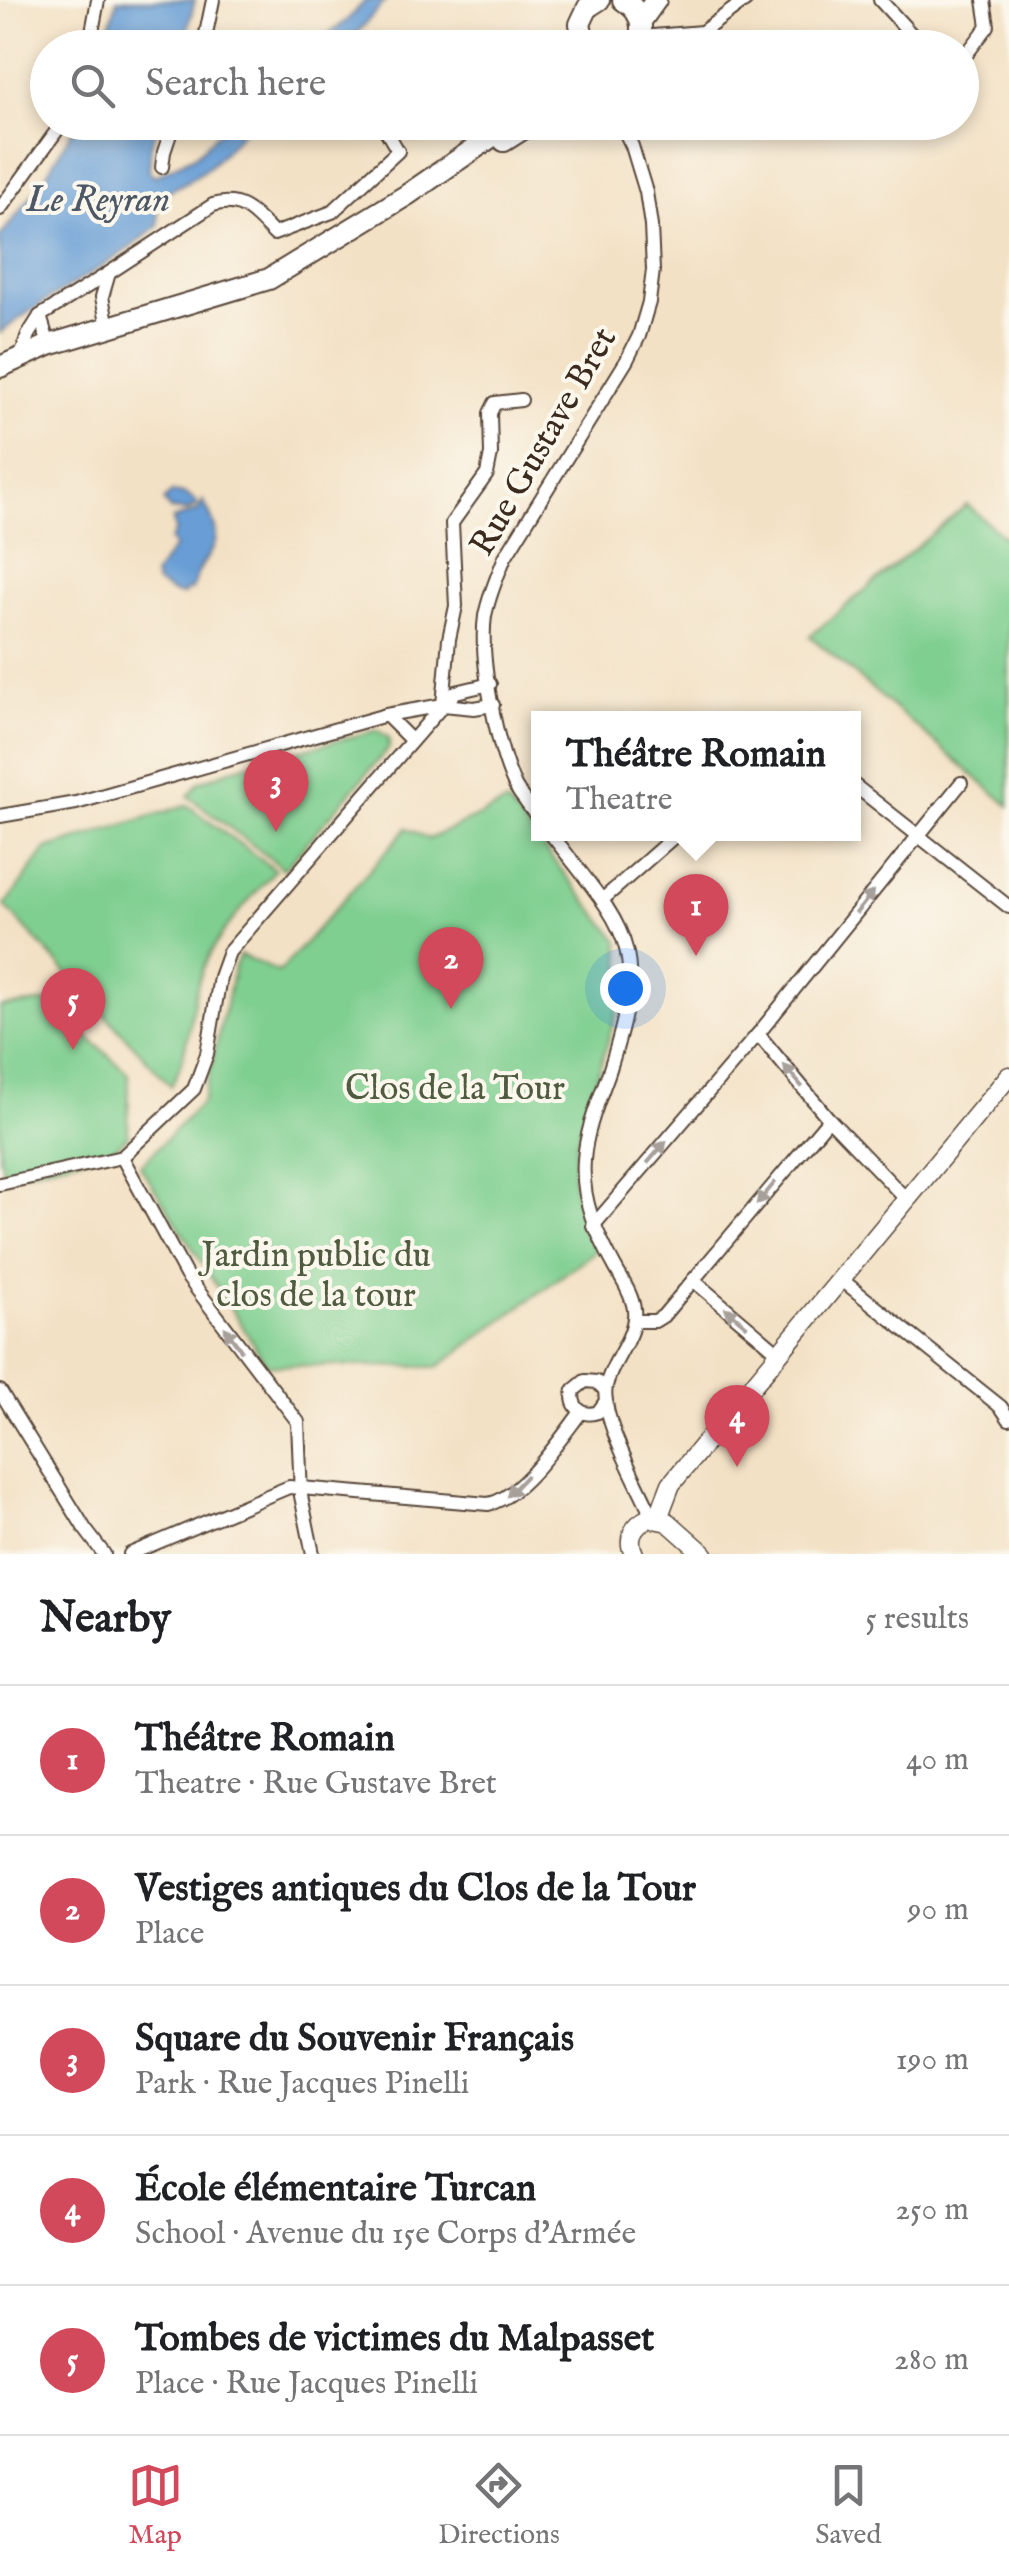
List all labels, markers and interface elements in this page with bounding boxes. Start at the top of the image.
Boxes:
search box [30,30,979,140]
icon: search [65,58,120,113]
text: Search here [145,61,326,109]
water label: Le Reyran [25,177,170,225]
street label: Rue Gustave Bret [461,320,628,565]
popup [531,711,861,841]
text: Théâtre Romain [566,732,826,780]
pin: 3 [244,750,308,832]
text: Theatre [566,780,672,821]
pin: 1 [664,874,728,956]
one-way arrow [854,890,875,915]
pin: 2 [418,926,484,1009]
your location [600,963,651,1014]
pin: 5 [40,968,106,1050]
one-way arrow [782,1063,804,1088]
park label: Clos de la Tour [345,1067,565,1112]
one-way arrow [645,1139,667,1164]
one-way arrow [756,1181,777,1206]
park label: Jardin public du clos de la tour [197,1234,431,1319]
one-way arrow [724,1307,749,1329]
one-way arrow [223,1326,243,1352]
pin: 4 [704,1384,770,1467]
one-way arrow [506,1473,530,1497]
text: Nearby [40,1593,171,1646]
text: 5 results [865,1599,969,1640]
text: Théâtre Romain [135,1716,395,1764]
text: 1 [67,1740,78,1781]
text: 40 m [906,1740,969,1781]
text: Theatre · Rue Gustave Bret [135,1764,497,1805]
text: Vestiges antiques du Clos de la Tour [135,1866,696,1914]
text: 2 [65,1890,80,1931]
text: 90 m [908,1890,969,1931]
text: Place [135,1914,205,1955]
text: Square du Souvenir Français [135,2016,574,2064]
text: 3 [67,2040,78,2081]
text: 190 m [896,2040,969,2081]
text: Park · Rue Jacques Pinelli [135,2064,469,2105]
text: École élémentaire Turcan [135,2166,536,2214]
text: 4 [65,2190,80,2231]
text: 250 m [895,2190,969,2231]
text: School · Avenue du 15e Corps d'Armée [135,2214,636,2255]
text: Tombes de victimes du Malpasset [135,2316,654,2364]
text: 5 [67,2340,78,2381]
text: 280 m [894,2340,969,2381]
text: Place · Rue Jacques Pinelli [135,2364,478,2405]
tab: Map [128,2458,183,2553]
tab: Directions [438,2458,560,2553]
tab: Saved [815,2458,881,2553]

